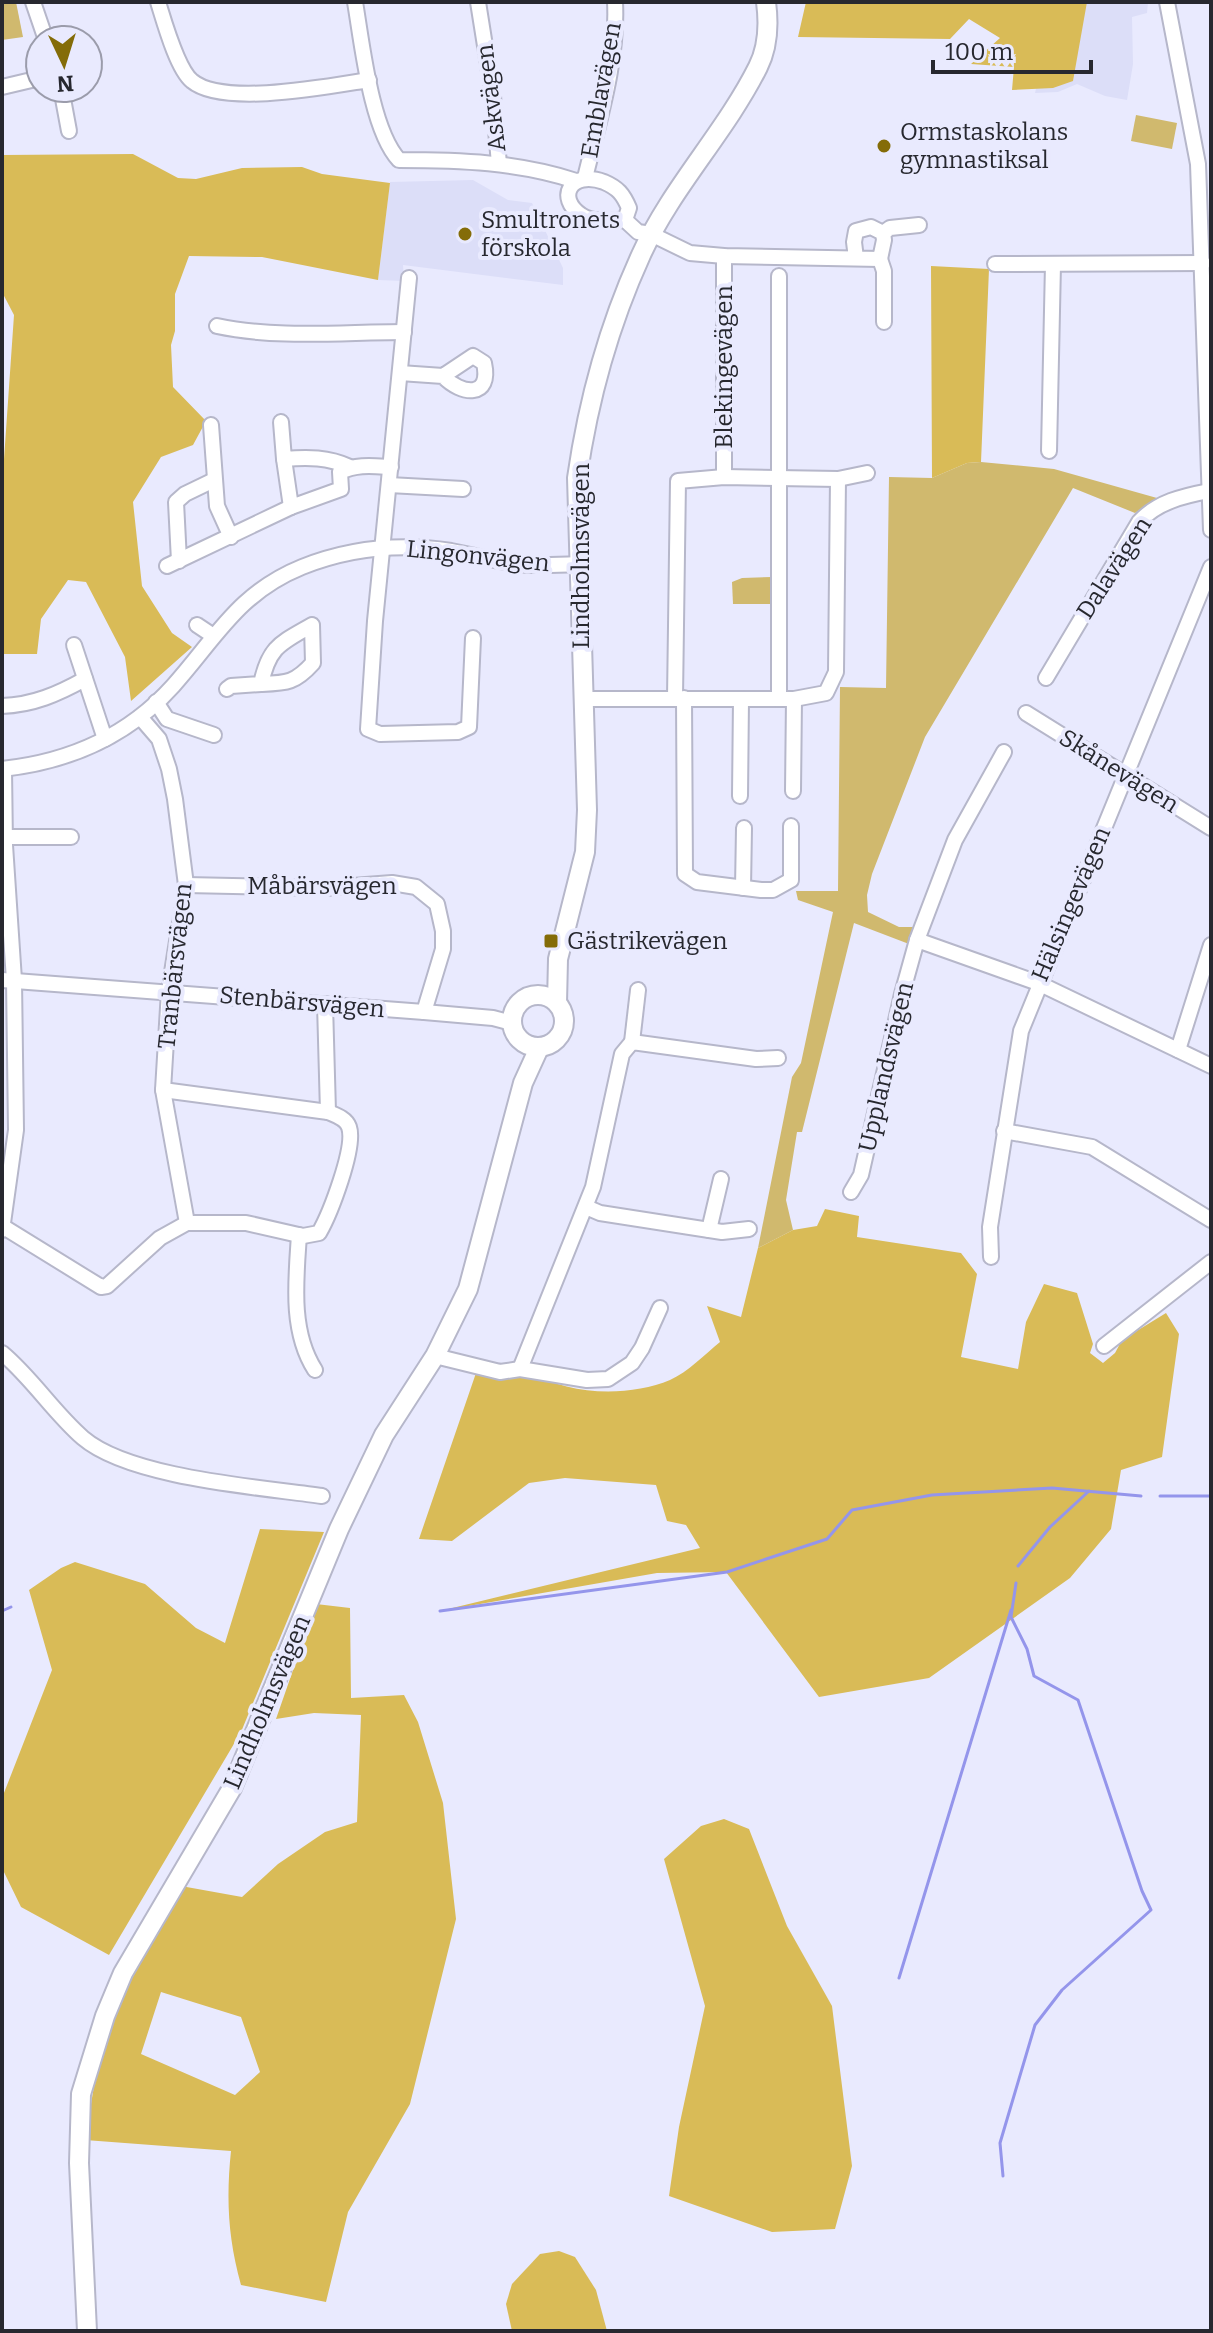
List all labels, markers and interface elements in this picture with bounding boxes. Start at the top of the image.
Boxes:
street label: Emblavägen [575,20,627,160]
north arrow [24,24,104,104]
scale bar [933,24,1091,74]
text: 100 m [945,38,1013,66]
street label: Askvägen [471,43,511,153]
text: N [56,69,75,98]
place label: Ormstaskolans gymnastiksal [900,118,1068,174]
marker: Ormstaskolans gymnastiksal [875,137,893,155]
place label: Smultronets förskola [481,206,620,262]
marker: Smultronets förskola [456,225,474,243]
street label: Blekingevägen [710,285,738,449]
street label: Lindholmsvägen [567,463,595,649]
street label: Dalavägen [1071,512,1157,624]
street label: Lingonvägen [405,535,551,577]
street label: Skånevägen [1054,723,1184,819]
street label: Hälsingevägen [1026,823,1116,985]
street label: Måbärsvägen [247,872,397,900]
street label: Tranbärsvägen [152,882,198,1050]
place label: Gästrikevägen [567,927,727,955]
marker: Gästrikevägen [542,932,560,950]
street label: Upplandsvägen [853,979,919,1155]
street label: Stenbärsvägen [218,981,386,1023]
street label: Lindholmsvägen [218,1611,316,1793]

